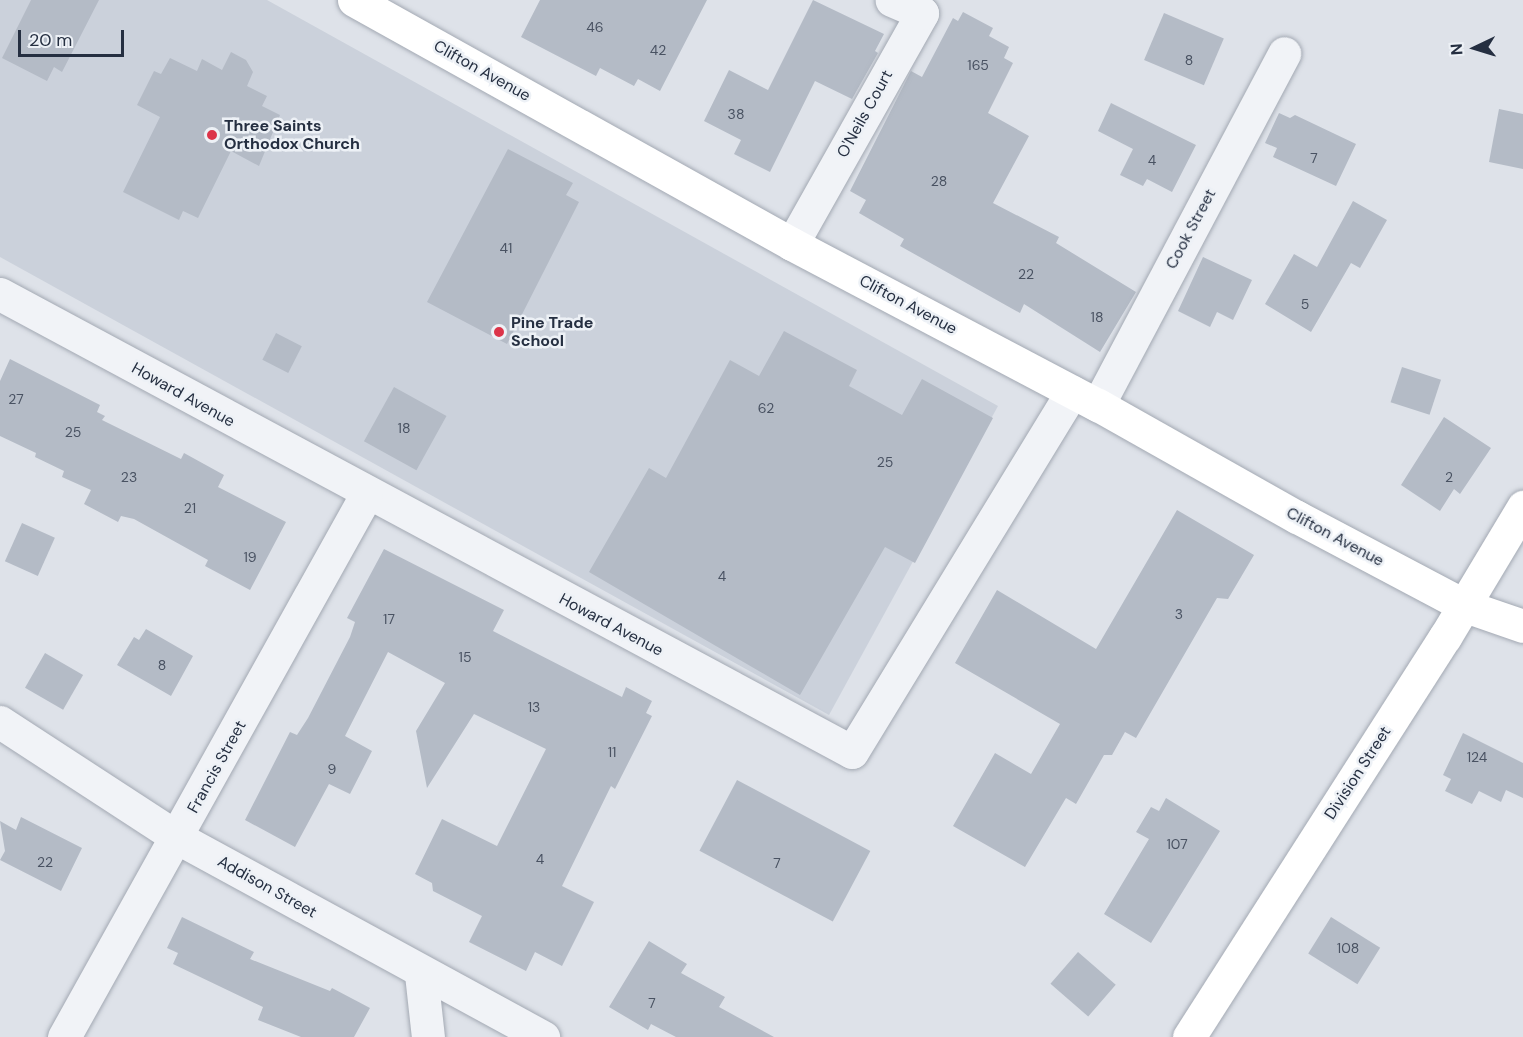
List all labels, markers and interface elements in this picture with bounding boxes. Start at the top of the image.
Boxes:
scale bar [21,18,128,56]
north arrow [1445,18,1505,78]
house number: 46 [586,19,604,35]
text: 20 m [29,28,72,52]
street label: Clifton Avenue [430,37,534,105]
house number: 42 [650,42,666,58]
text: N [1446,43,1467,56]
house number: 8 [1185,52,1193,68]
house number: 165 [967,57,989,73]
street label: O'Neils Court [833,67,897,161]
house number: 38 [728,106,744,122]
place label: Three Saints Orthodox Church [224,116,360,154]
marker: Three Saints Orthodox Church [205,128,219,142]
house number: 7 [1310,150,1318,166]
house number: 4 [1148,152,1156,168]
house number: 28 [931,173,947,189]
street label: Cook Street [1162,186,1220,272]
house number: 41 [500,240,512,256]
house number: 22 [1018,266,1034,282]
street label: Clifton Avenue [856,271,960,339]
house number: 5 [1301,296,1309,312]
house number: 18 [1091,309,1103,325]
place label: Pine Trade School [511,313,593,351]
marker: Pine Trade School [492,325,506,339]
street label: Howard Avenue [128,359,238,431]
house number: 27 [8,391,24,407]
house number: 62 [758,400,774,416]
house number: 18 [398,420,410,436]
house number: 25 [65,424,81,440]
house number: 25 [877,454,893,470]
house number: 23 [121,469,137,485]
house number: 2 [1445,469,1453,485]
house number: 21 [184,500,196,516]
street label: Clifton Avenue [1283,503,1387,571]
house number: 19 [243,549,257,565]
house number: 4 [718,568,726,584]
street label: Howard Avenue [556,590,666,660]
house number: 3 [1175,606,1183,622]
house number: 17 [383,611,395,627]
house number: 15 [459,649,471,665]
house number: 8 [158,657,166,673]
house number: 13 [528,699,540,715]
street label: Francis Street [184,717,250,817]
street label: Division Street [1321,723,1395,823]
house number: 11 [608,744,616,760]
house number: 124 [1467,749,1487,765]
house number: 9 [328,761,336,777]
house number: 107 [1166,836,1188,852]
house number: 4 [536,851,544,867]
street label: Addison Street [214,852,320,922]
house number: 22 [37,854,53,870]
house number: 7 [773,855,781,871]
house number: 108 [1337,940,1359,956]
house number: 7 [648,995,656,1011]

